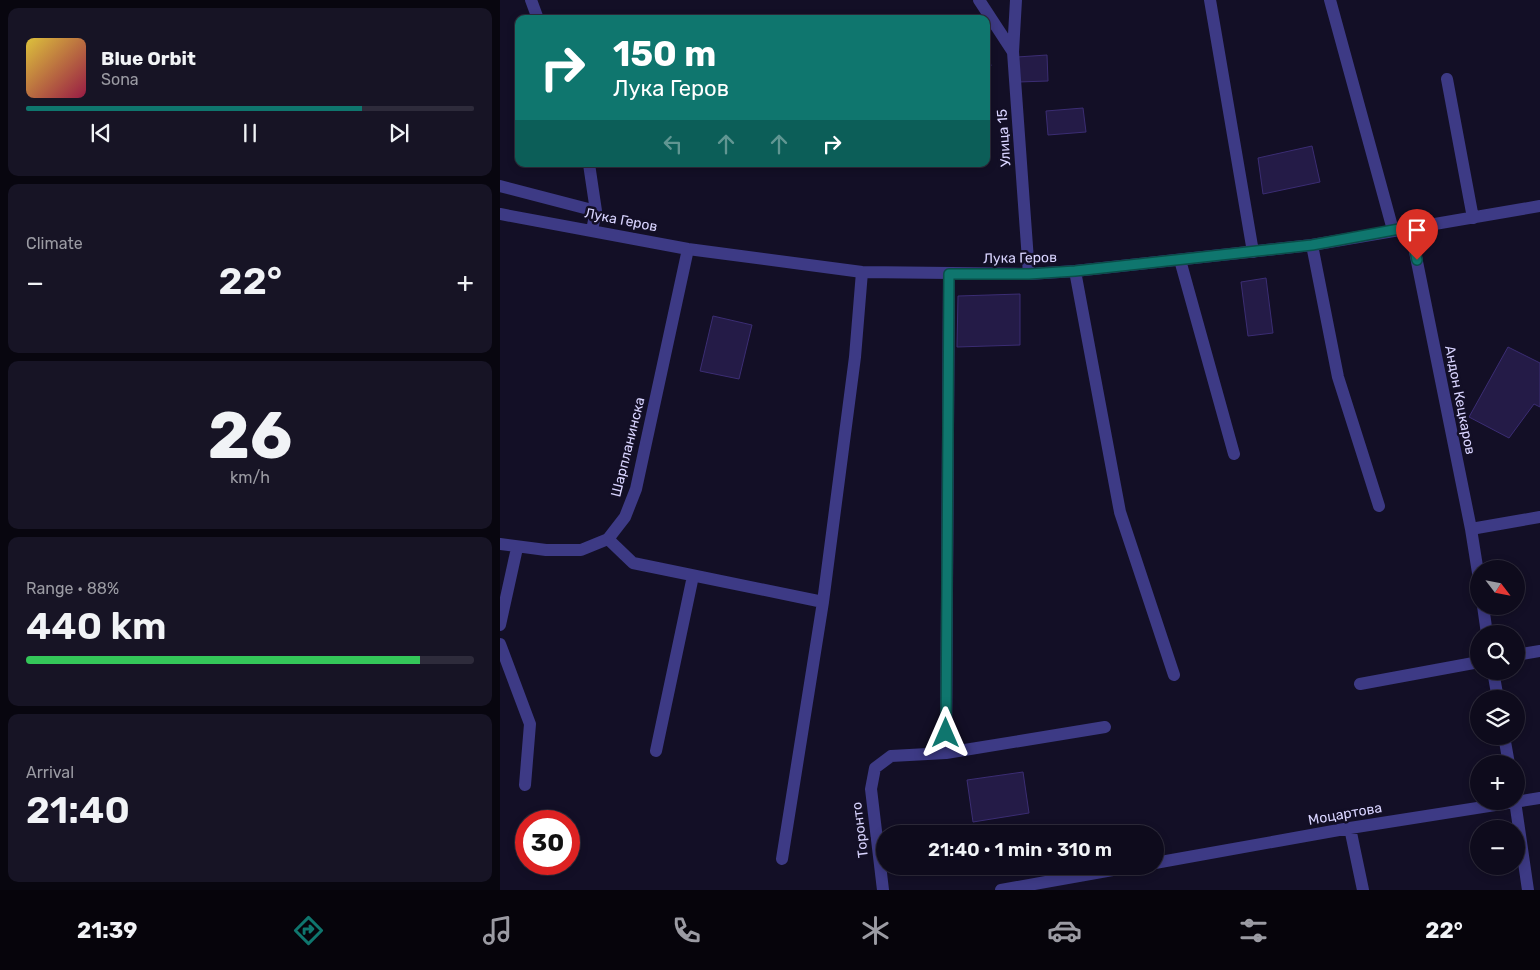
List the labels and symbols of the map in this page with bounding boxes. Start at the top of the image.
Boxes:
street label: Улица 15 [994,109,1014,167]
street label: Лука Геров [583,205,659,235]
pin [1396,209,1438,260]
street label: Лука Геров [983,249,1057,267]
street label: Андон Кецкаров [1441,344,1479,456]
street label: Шарпланинска [607,395,649,499]
north arrow [1470,560,1525,615]
position arrow [919,706,971,758]
street label: Моцартова [1307,799,1383,829]
street label: Торонто [848,801,872,859]
speed limit sign: 30 [515,810,580,875]

